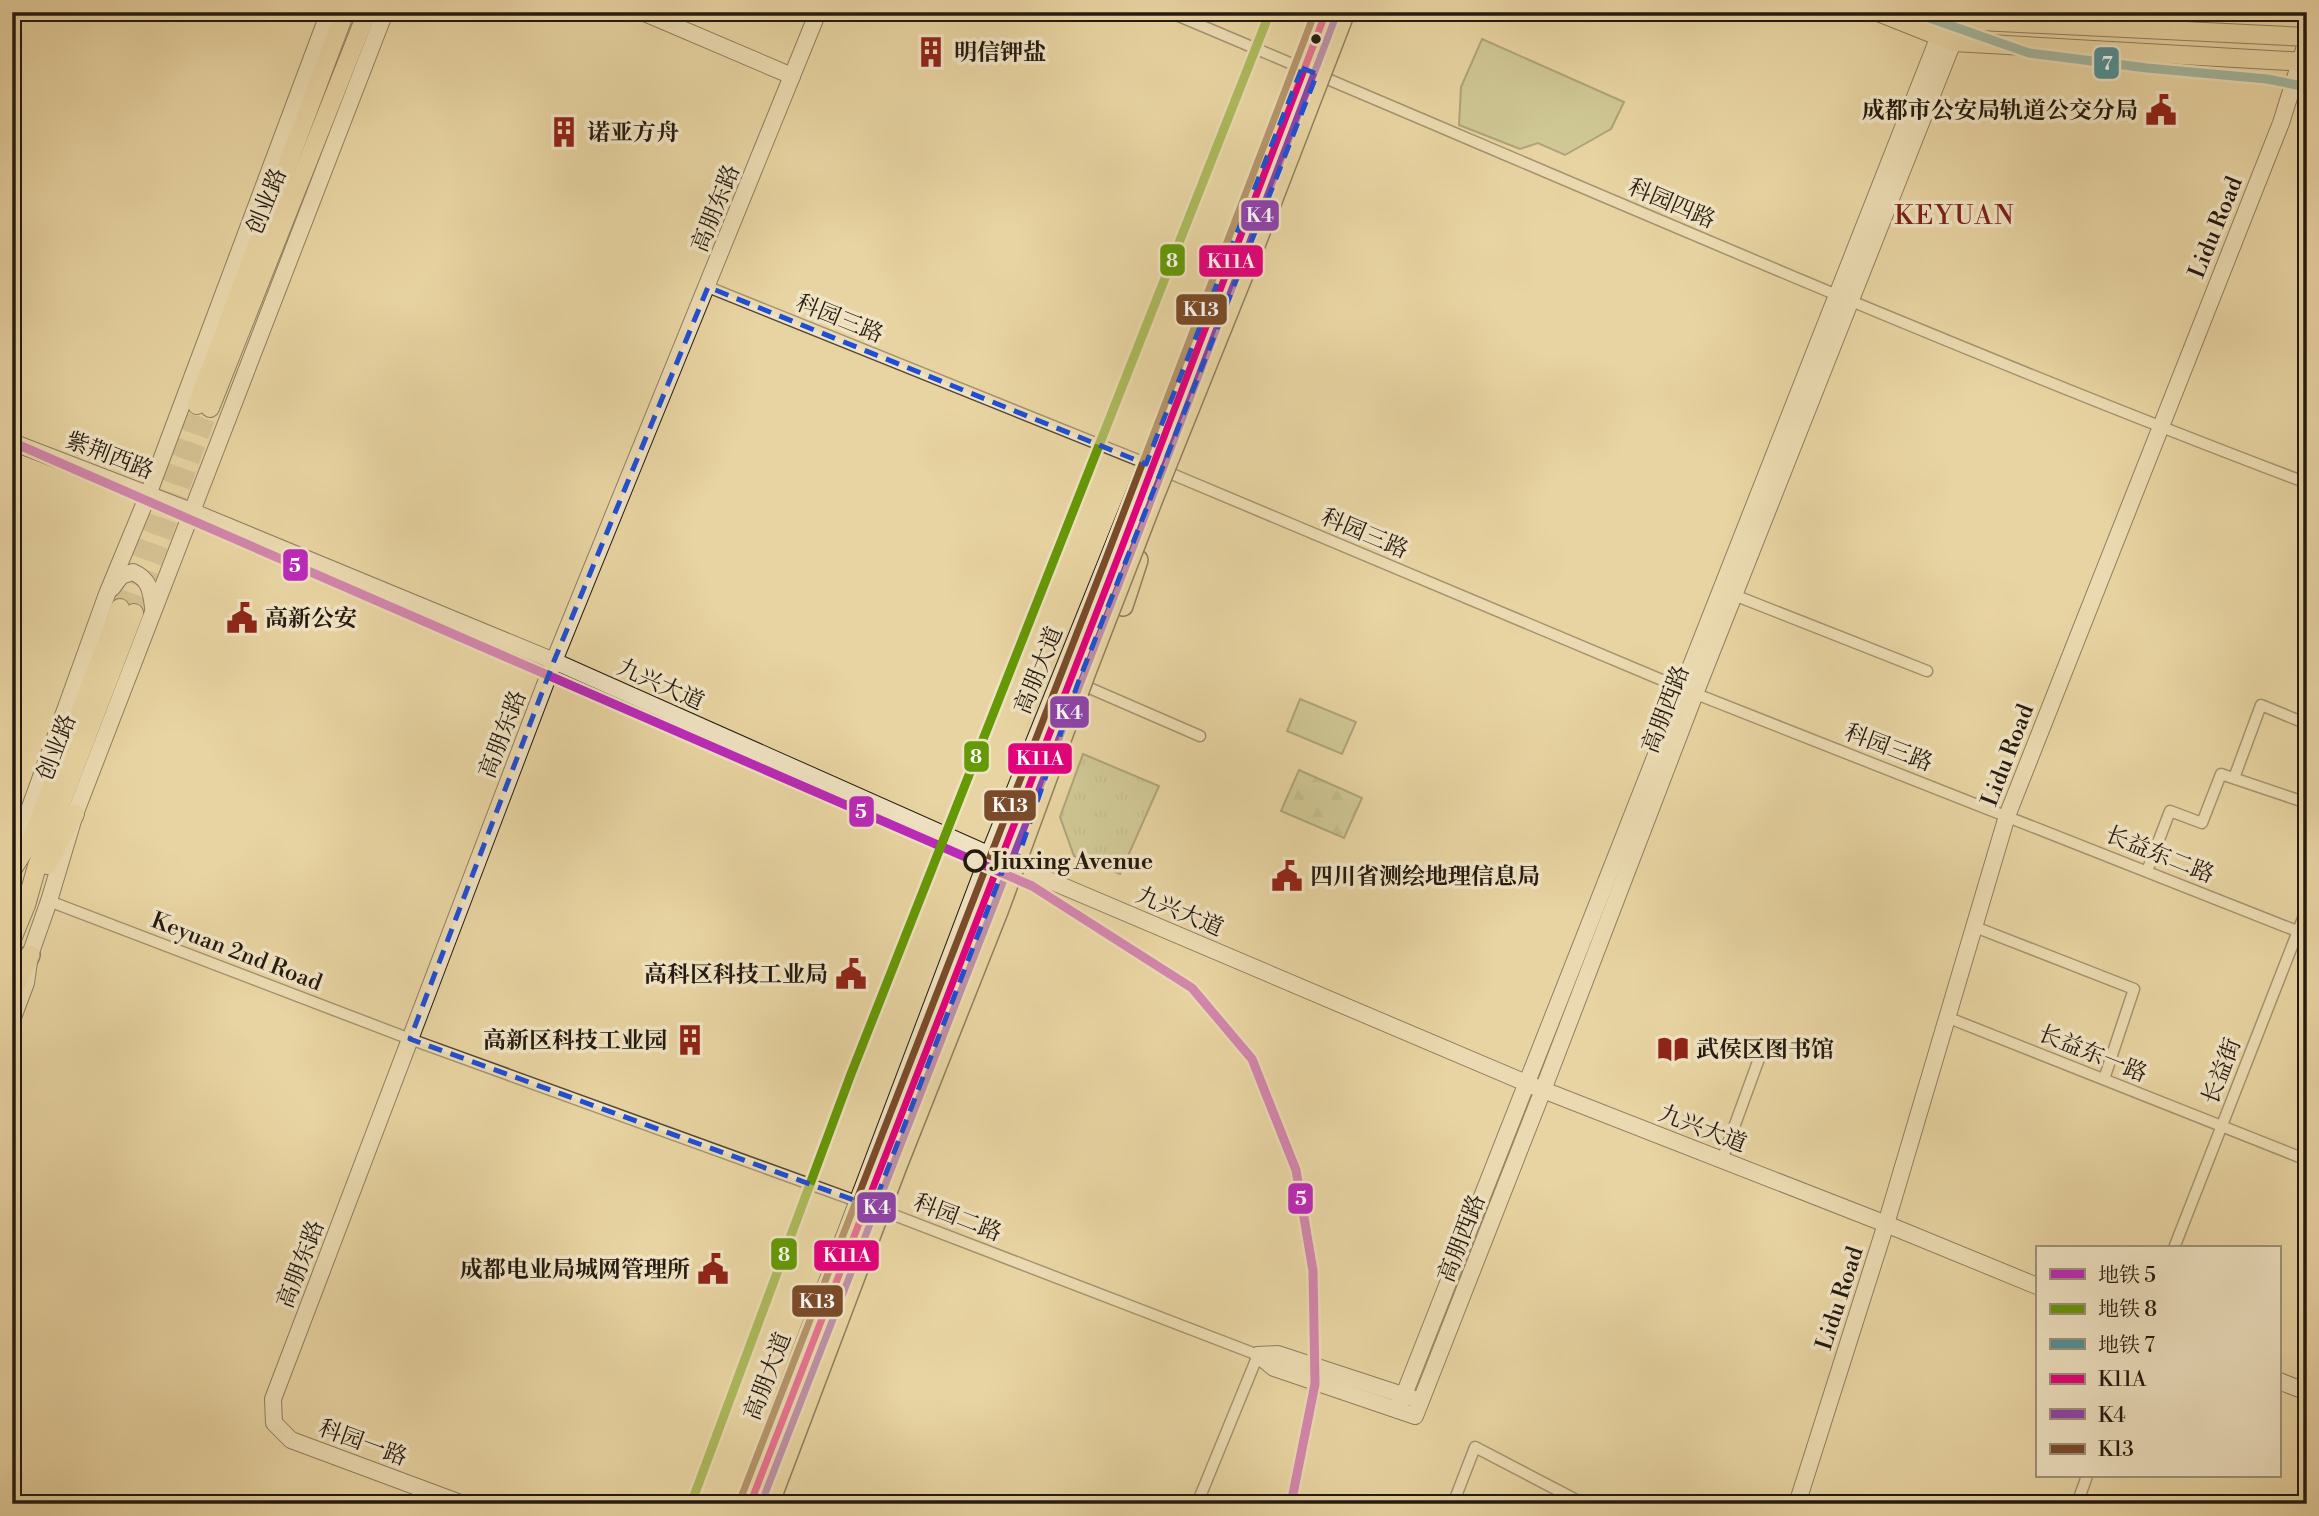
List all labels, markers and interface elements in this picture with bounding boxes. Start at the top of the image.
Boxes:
unlabelled marker [1309,32,1323,46]
building icon: 明信钾盐 [914,35,948,69]
place label: 明信钾盐 [954,39,1046,67]
line badge: 7 [2093,46,2120,80]
text: 7 [2101,52,2113,76]
public building icon: 成都市公安局轨道公交分局 [2144,93,2178,127]
place label: 成都市公安局轨道公交分局 [1862,97,2138,125]
building icon: 诺亚方舟 [547,115,581,149]
place label: 诺亚方舟 [587,119,679,147]
street label: 高朋东路 [686,160,746,256]
street label: 创业路 [241,164,293,239]
street label: Lidu Road [2183,172,2249,282]
street label: 科园四路 [1624,173,1719,235]
line badge: K4 [1240,199,1280,232]
district label: KEYUAN [1894,200,2016,232]
text: K4 [1246,204,1274,228]
line badge: 8 [1159,243,1186,277]
line badge: K11A [1198,244,1264,278]
text: 8 [1166,249,1178,273]
text: K11A [1207,250,1255,274]
street label: 科园三路 [792,289,888,349]
line badge: K13 [1175,293,1228,326]
text: K13 [1183,298,1219,322]
street label: 紫荆西路 [62,426,158,485]
street label: 科园三路 [1317,503,1412,565]
line badge: 5 [282,548,309,582]
text: 5 [289,554,301,578]
public building icon: 高新公安 [225,601,259,635]
place label: 高新公安 [265,605,357,633]
street label: 高朋大道 [1009,622,1069,718]
street label: 九兴大道 [613,653,708,716]
street label: 高朋西路 [1636,661,1695,757]
street label: 高朋东路 [473,686,532,782]
line badge: K4 [1049,695,1090,729]
street label: Lidu Road [1976,700,2040,810]
text: K4 [1055,701,1083,725]
street label: 创业路 [31,710,82,785]
street label: 科园三路 [1841,718,1937,777]
line badge: 8 [963,740,990,773]
line badge: K11A [1007,742,1073,775]
text: 8 [970,745,982,769]
text: K11A [1016,747,1064,771]
line badge: K13 [983,789,1037,822]
text: K13 [992,794,1028,818]
line badge: 5 [848,795,875,828]
text: 5 [855,800,867,824]
street label: 长益东二路 [2101,820,2218,889]
place label: Jiuxing Avenue [989,848,1153,876]
marker: Jiuxing Avenue [964,850,986,872]
public building icon: 四川省测绘地理信息局 [1270,859,1304,893]
place label: 四川省测绘地理信息局 [1310,863,1540,891]
street label: 九兴大道 [1132,881,1227,943]
street label: Keyuan 2nd Road [147,907,326,997]
public building icon: 高科区科技工业局 [834,957,868,991]
place label: 高科区科技工业局 [644,961,828,989]
street label: 长益东一路 [2034,1019,2151,1088]
building icon: 高新区科技工业园 [673,1023,707,1057]
place label: 高新区科技工业园 [483,1027,667,1055]
library icon: 武侯区图书馆 [1656,1032,1690,1066]
street label: 长益街 [2196,1034,2247,1109]
place label: 武侯区图书馆 [1696,1036,1834,1064]
street label: 九兴大道 [1655,1099,1751,1158]
line badge: 5 [1287,1182,1314,1215]
text: 5 [1295,1187,1307,1211]
street label: 科园二路 [910,1188,1006,1247]
street label: 高朋西路 [1432,1190,1491,1286]
line badge: K4 [856,1191,897,1224]
text: K4 [863,1196,891,1220]
street label: 高朋东路 [271,1216,330,1312]
line badge: 8 [770,1237,798,1271]
line badge: K11A [813,1239,880,1272]
text: 8 [778,1243,790,1267]
street label: Lidu Road [1810,1243,1870,1354]
text: K11A [823,1244,871,1268]
legend [2036,1246,2280,1478]
public building icon: 成都电业局城网管理所 [696,1252,730,1286]
place label: 成都电业局城网管理所 [460,1256,690,1284]
text: 地铁 5 [2098,1263,2156,1289]
line badge: K13 [791,1284,844,1318]
text: K13 [799,1290,835,1314]
text: 地铁 8 [2098,1297,2157,1323]
street label: 高朋大道 [738,1328,797,1424]
text: 地铁 7 [2098,1333,2155,1359]
text: K11A [2098,1367,2147,1393]
text: K4 [2098,1403,2126,1429]
street label: 科园一路 [315,1414,411,1472]
text: K13 [2098,1437,2134,1463]

